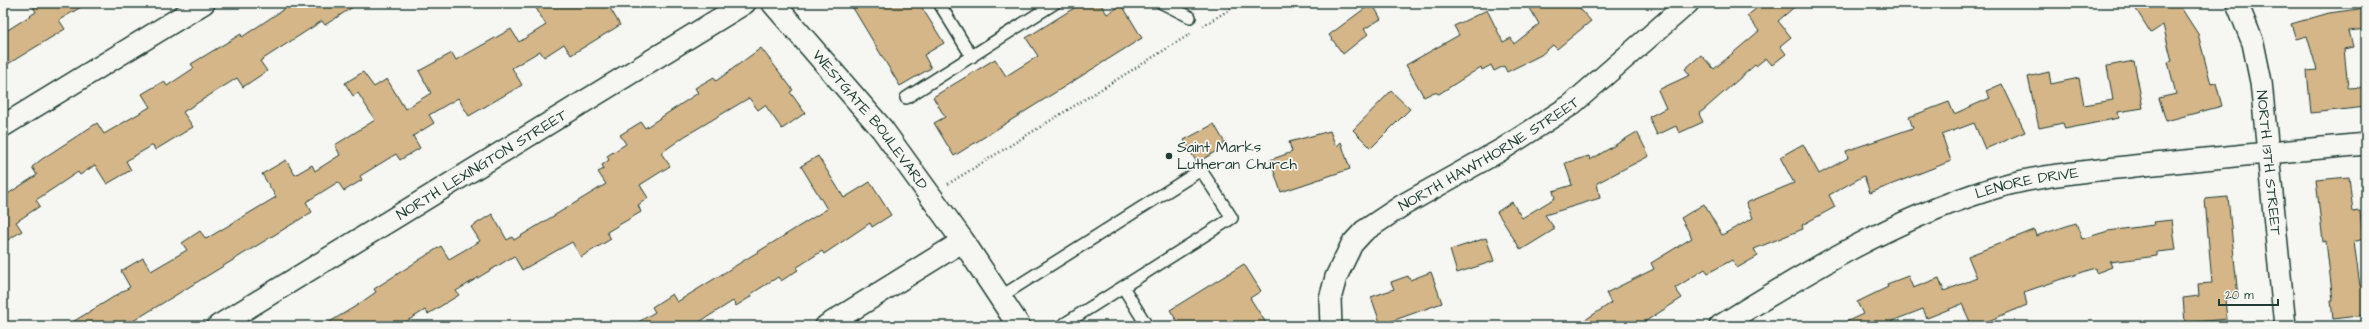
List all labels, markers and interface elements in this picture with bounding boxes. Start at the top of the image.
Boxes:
street label: WESTGATE BOULEVARD [807,46,933,194]
street label: NORTH 13TH STREET [2251,89,2286,237]
street label: NORTH HAWTHORNE STREET [1395,92,1585,217]
street label: NORTH LEXINGTON STREET [392,104,572,225]
place label: Saint Marks Lutheran Church [1177,137,1297,175]
marker: Saint Marks Lutheran Church [1164,151,1174,161]
street label: LENORE DRIVE [1972,162,2080,204]
scale bar [2219,281,2278,307]
text: 20 m [2225,287,2254,304]

